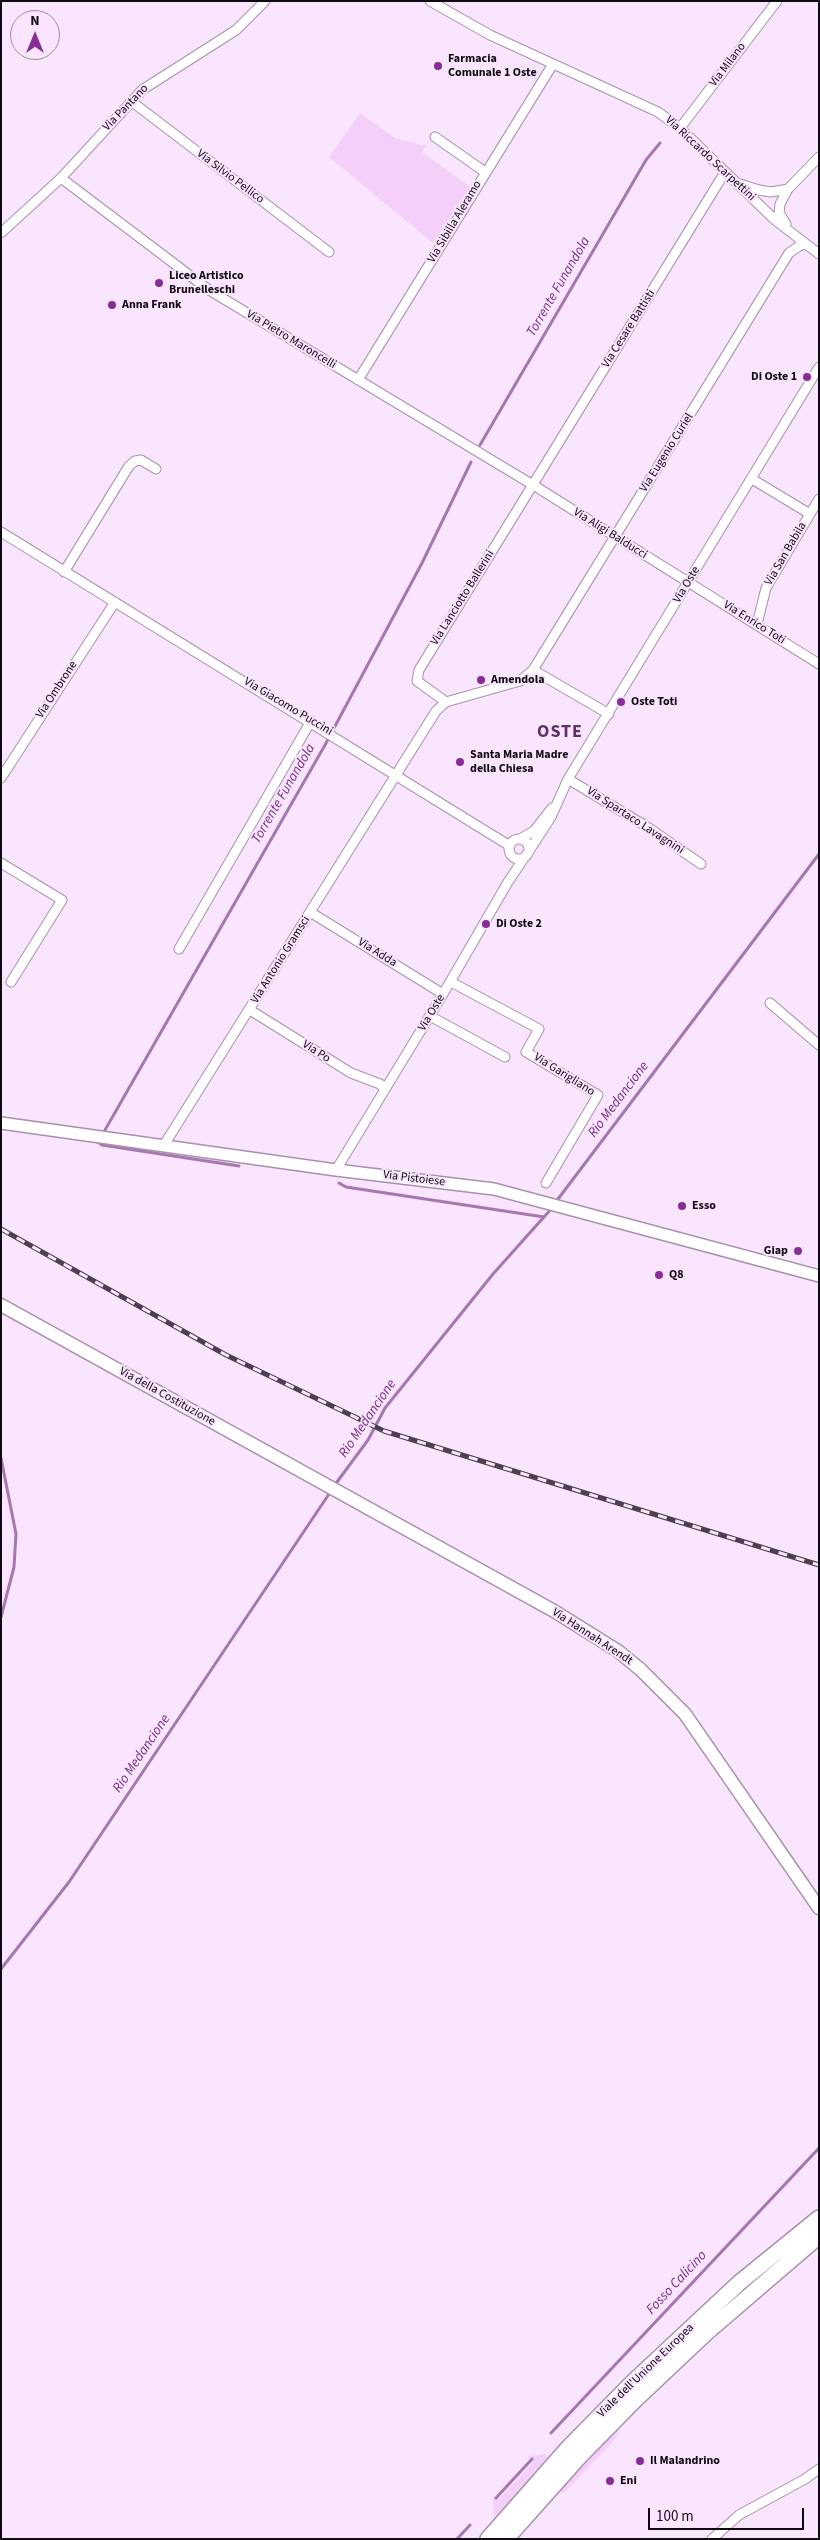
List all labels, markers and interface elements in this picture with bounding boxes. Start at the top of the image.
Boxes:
north arrow [10,10,60,60]
text: N [30,11,40,31]
street label: Via Milano [707,40,749,90]
place label: Farmacia Comunale 1 Oste [448,52,537,80]
marker: Farmacia Comunale 1 Oste [432,60,444,72]
street label: Via Pantano [100,82,152,134]
street label: Via Riccardo Scarpettini [662,113,758,205]
street label: Via Silvio Pellico [193,147,267,207]
street label: Via Sibilla Aleramo [425,178,485,266]
water label: Torrente Funandola [524,234,594,340]
place label: Liceo Artistico Brunelleschi [169,269,244,297]
marker: Liceo Artistico Brunelleschi [153,277,165,289]
street label: Via Cesare Battisti [599,287,659,371]
place label: Anna Frank [122,298,182,312]
marker: Anna Frank [106,299,118,311]
street label: Via Pietro Maroncelli [243,307,339,373]
place label: Di Oste 1 [751,370,797,384]
marker: Di Oste 1 [801,371,813,383]
street label: Via Eugenio Curiel [637,411,697,495]
street label: Via Aligi Balducci [570,506,650,562]
street label: Via San Babila [762,520,810,588]
street label: Via Lanciotto Ballerini [428,548,498,648]
street label: Via Oste [670,564,704,606]
street label: Via Enrico Toti [720,598,788,648]
street label: Via Ombrone [33,659,81,721]
place label: Amendola [491,673,545,687]
marker: Amendola [475,674,487,686]
street label: Via Giacomo Puccini [241,675,335,739]
place label: Oste Toti [631,695,677,709]
marker: Oste Toti [615,696,627,708]
district label: OSTE [537,722,583,744]
water label: Torrente Funandola [249,741,319,847]
place label: Santa Maria Madre della Chiesa [470,748,568,776]
marker: Santa Maria Madre della Chiesa [454,756,466,768]
street label: Via Spartaco Lavagnini [584,784,686,858]
street label: Via Antonio Gramsci [248,914,314,1006]
place label: Di Oste 2 [496,917,542,931]
marker: Di Oste 2 [480,918,492,930]
street label: Via Adda [355,935,399,971]
street label: Via Oste [415,992,449,1034]
street label: Via Po [299,1038,333,1066]
street label: Via Garigliano [531,1051,597,1099]
water label: Rio Medancione [585,1059,653,1141]
street label: Via Pistoiese [382,1168,446,1190]
place label: Esso [692,1199,716,1213]
marker: Esso [676,1200,688,1212]
place label: Giap [764,1244,788,1258]
marker: Giap [792,1245,804,1257]
place label: Q8 [669,1268,684,1282]
marker: Q8 [653,1269,665,1281]
street label: Via della Costituzione [116,1365,218,1429]
water label: Rio Medancione [336,1377,400,1461]
street label: Via Hannah Arendt [549,1606,635,1668]
water label: Rio Medancione [110,1712,174,1796]
water label: Fosso Calicino [643,2248,711,2318]
street label: Viale dell'Unione Europea [595,2321,697,2421]
place label: Il Malandrino [650,2454,720,2468]
marker: Il Malandrino [634,2455,646,2467]
place label: Eni [620,2474,637,2488]
marker: Eni [604,2475,616,2487]
scale bar [650,2498,806,2530]
text: 100 m [656,2506,694,2527]

